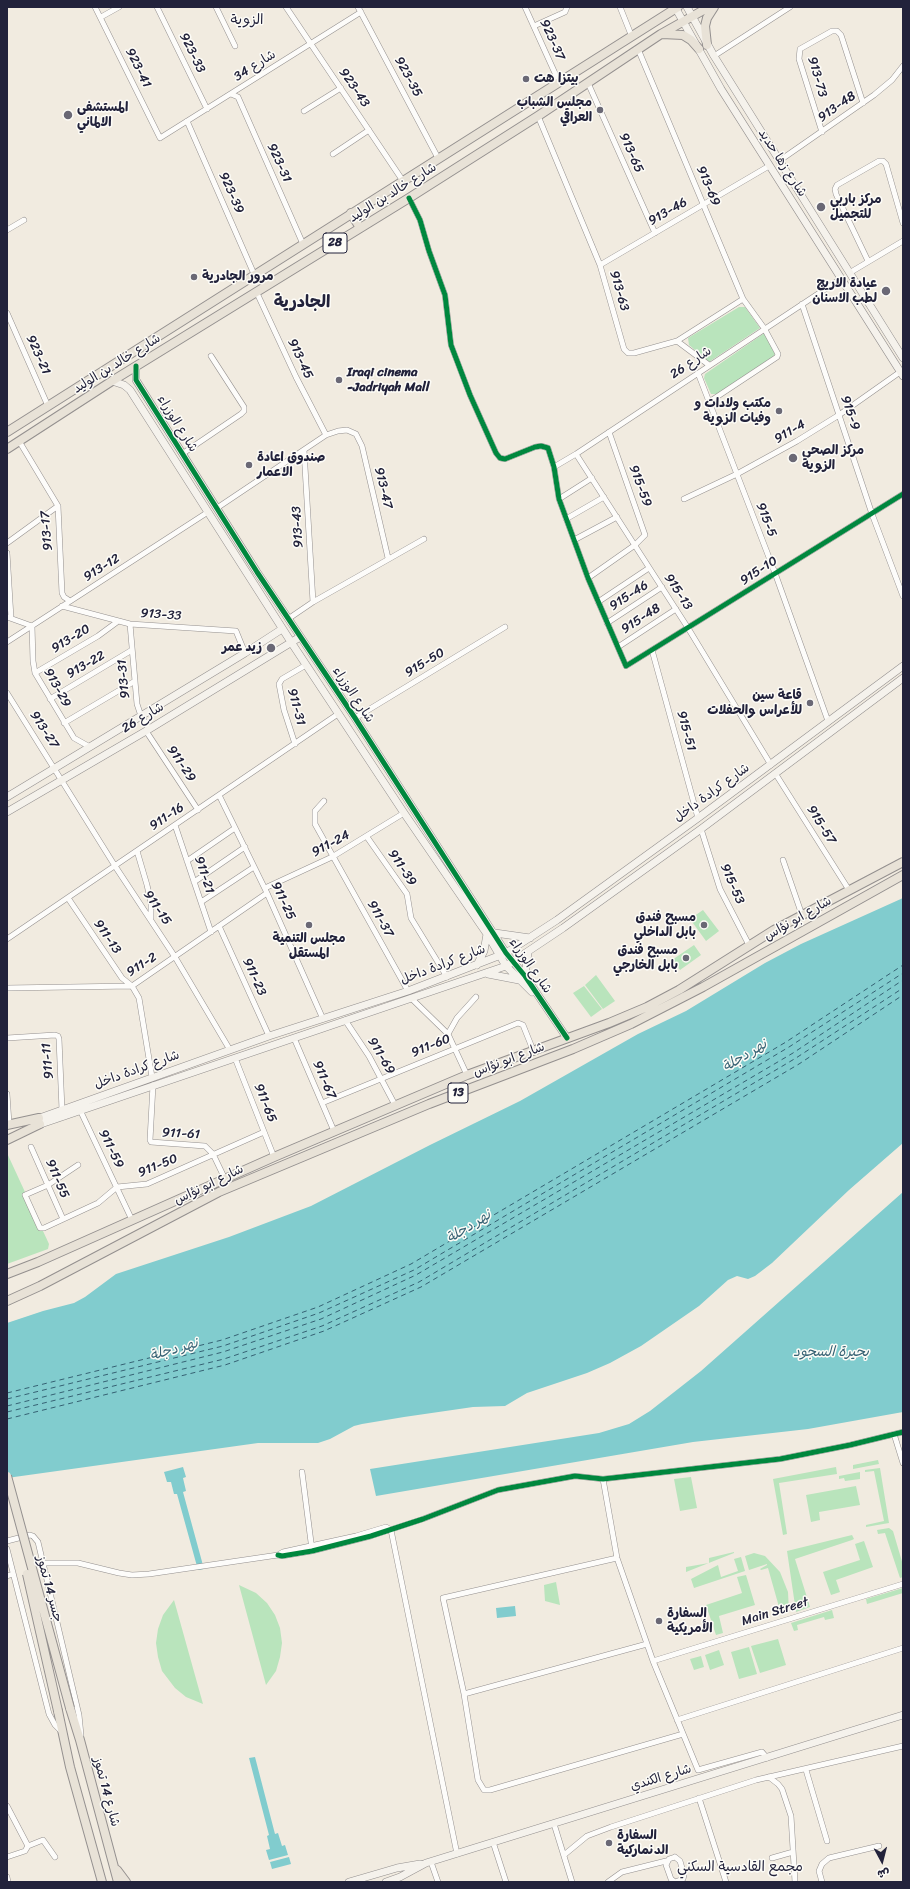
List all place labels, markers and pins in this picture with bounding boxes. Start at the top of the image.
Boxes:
place label: بيتزا هت [534,71,578,87]
marker: بيتزا هت [521,74,531,84]
place label: مجلس الشباب العراقي [517,95,592,126]
place label: المستشفى الالماني [77,100,128,131]
marker: مجلس الشباب العراقي [595,105,605,115]
marker: المستشفى الالماني [62,109,74,121]
place label: مركز باربي للتجميل [830,192,882,223]
marker: مركز باربي للتجميل [815,201,827,213]
place label: مرور الجادرية [202,269,274,285]
marker: مرور الجادرية [189,272,199,282]
place label: عيادة الاريج لطب الاسنان [812,276,877,307]
marker: عيادة الاريج لطب الاسنان [880,285,892,297]
place label: Iraqi cinema -Jadriyah Mall [347,365,429,396]
marker: Iraqi cinema -Jadriyah Mall [334,375,344,385]
place label: مكتب ولادات و وفيات الزوية [694,396,771,427]
marker: مكتب ولادات و وفيات الزوية [774,406,784,416]
place label: مركز الصحي الزوية [802,443,864,474]
place label: صندوق اعادة الاعمار [257,450,325,481]
marker: مركز الصحي الزوية [787,452,799,464]
marker: صندوق اعادة الاعمار [244,460,254,470]
place label: زيد عمر [222,640,262,656]
marker: زيد عمر [265,642,277,654]
place label: قاعة سين للأعراس والحفلات [707,688,802,719]
marker: قاعة سين للأعراس والحفلات [805,698,815,708]
place label: مسبح فندق بابل الداخلي [634,910,696,941]
marker: مجلس التنمية المستقل [304,920,314,930]
marker: مسبح فندق بابل الداخلي [699,920,709,930]
place label: مجلس التنمية المستقل [272,931,346,962]
place label: مسبح فندق بابل الخارجي [613,943,678,974]
marker: مسبح فندق بابل الخارجي [681,953,691,963]
place label: السفارة الأمريكية [667,1606,713,1637]
marker: السفارة الأمريكية [654,1616,664,1626]
place label: السفارة الدنماركية [617,1828,668,1859]
marker: السفارة الدنماركية [604,1838,614,1848]

